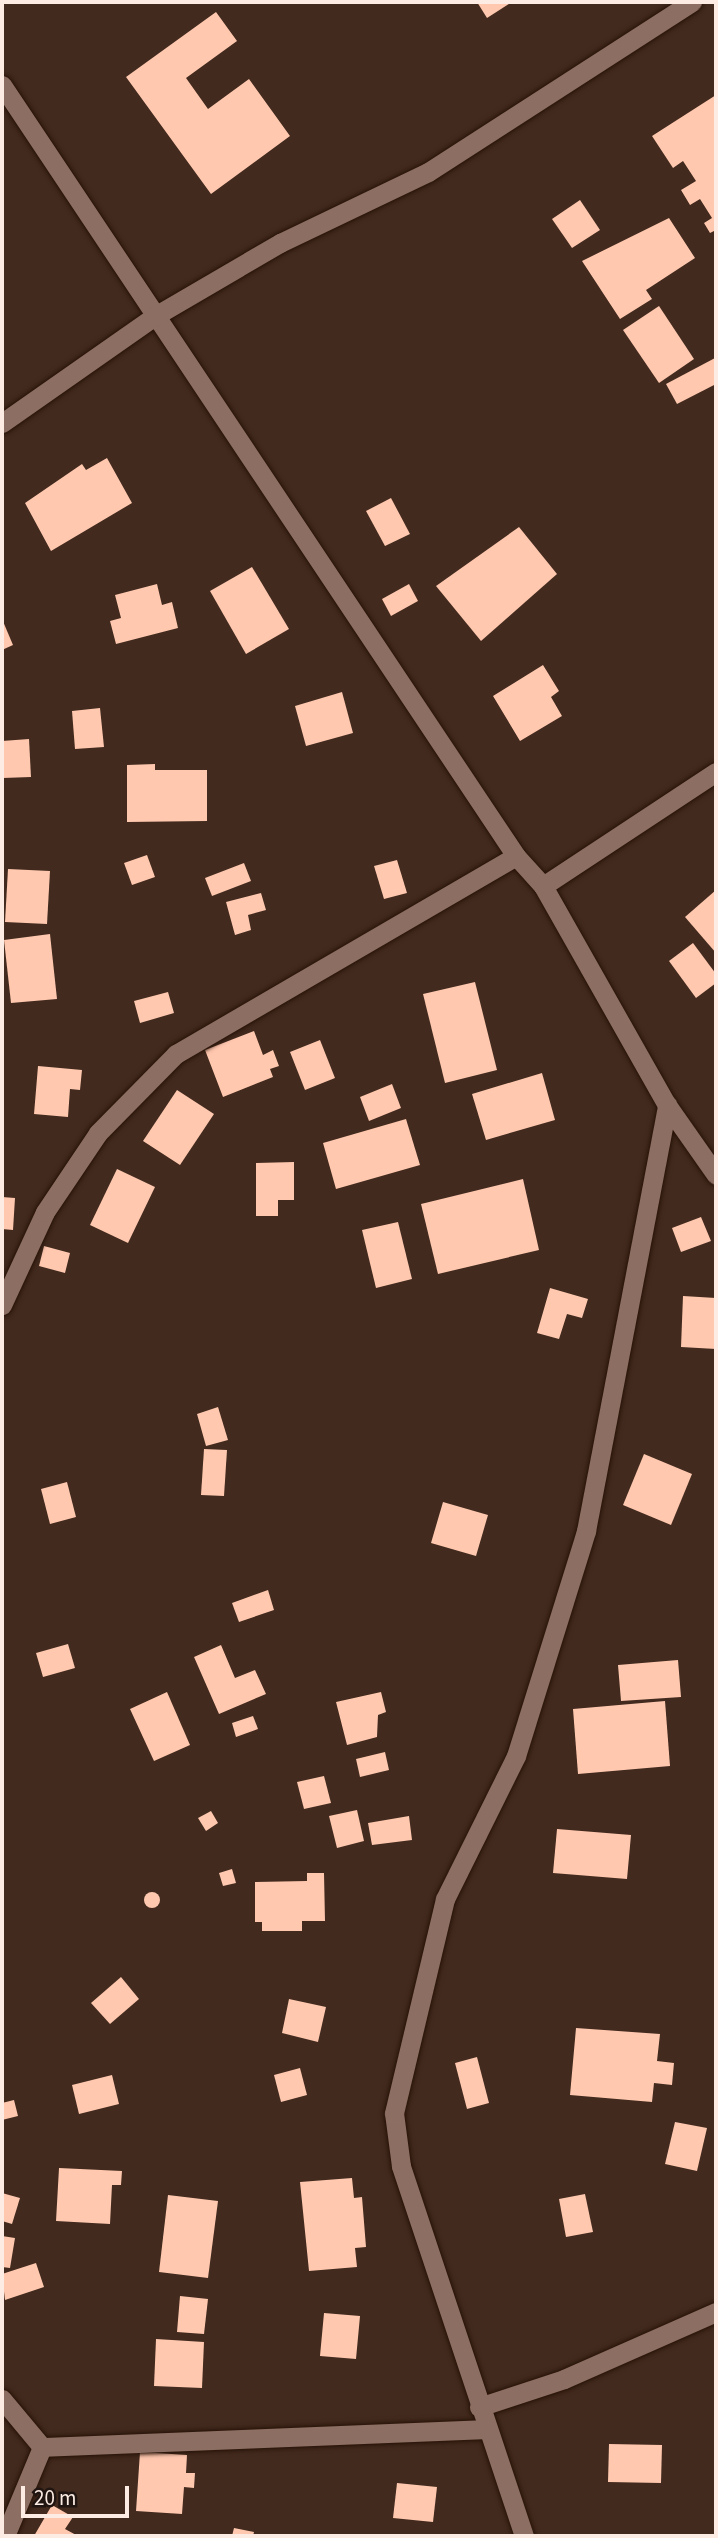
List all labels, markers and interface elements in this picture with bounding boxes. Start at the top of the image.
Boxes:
scale bar [24,2472,133,2516]
text: 20 m [34,2483,76,2513]

